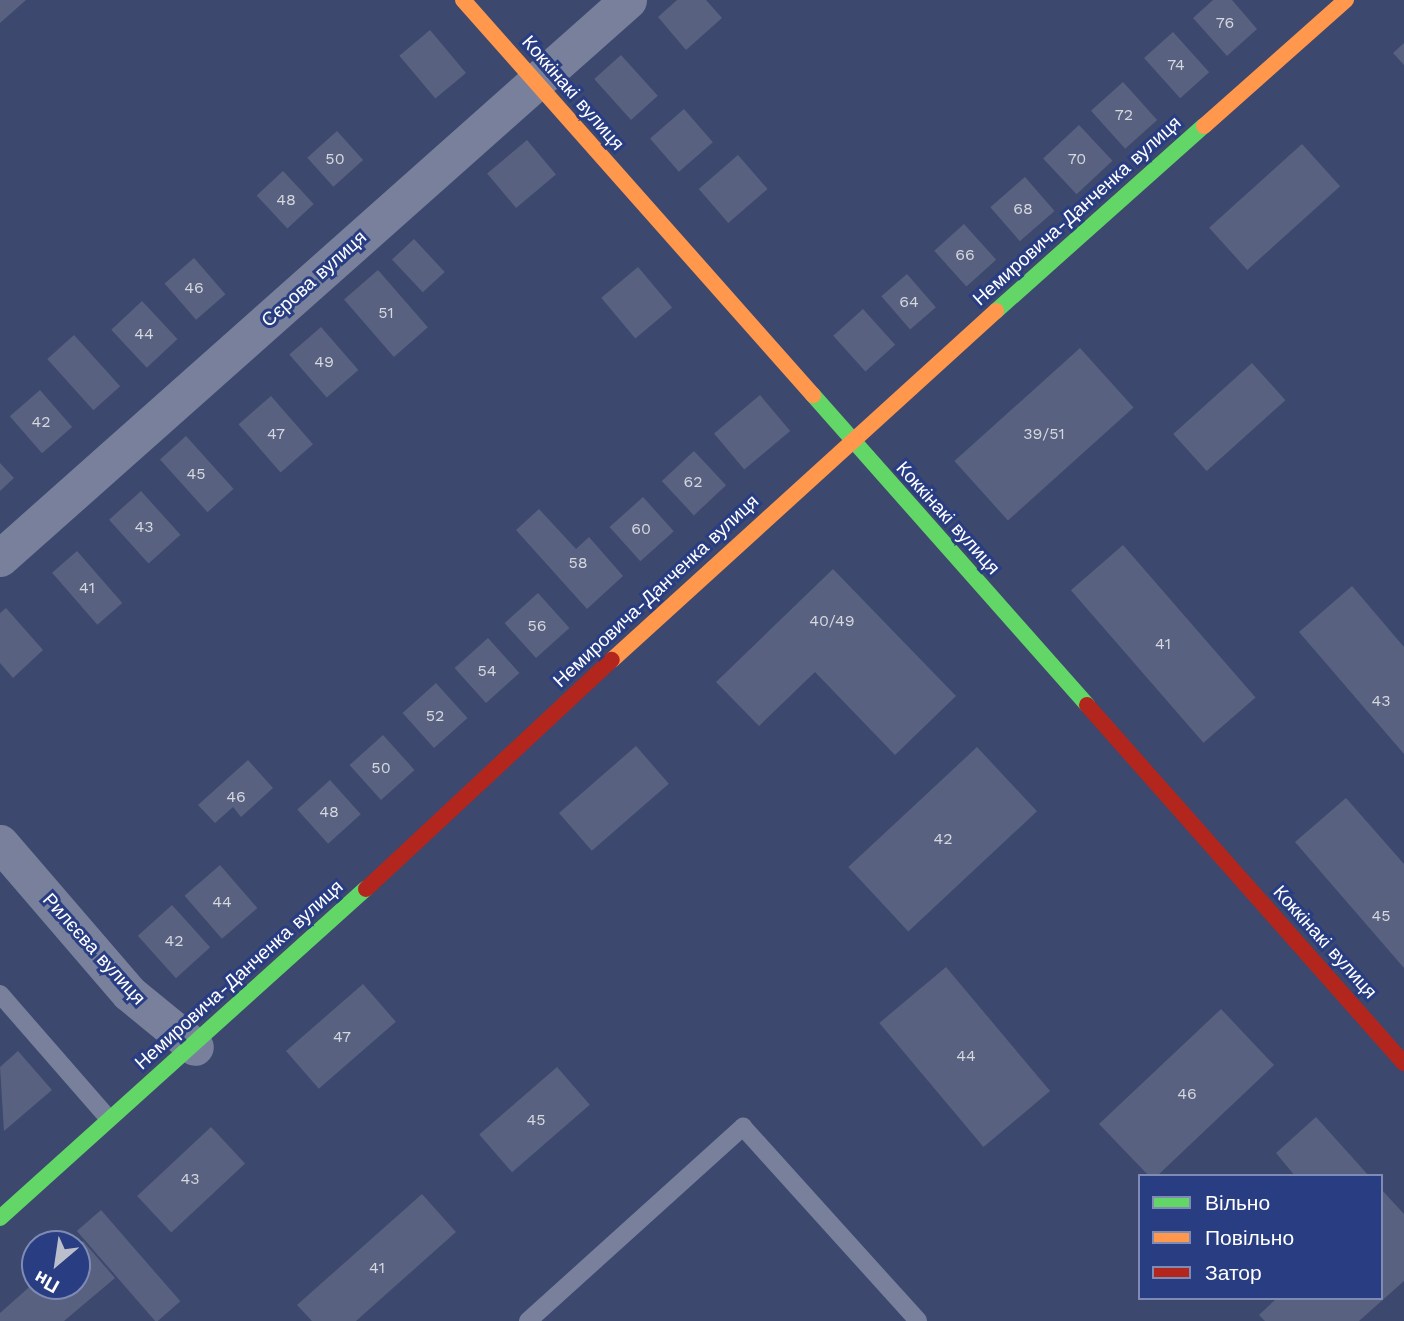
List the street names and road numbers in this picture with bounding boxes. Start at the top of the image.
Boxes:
street label: Коккінакі вулиця [517,31,629,155]
street label: Немировича-Данченка вулиця [968,111,1186,311]
street label: Сєрова вулиця [257,226,371,332]
street label: Коккінакі вулиця [891,457,1005,579]
street label: Немировича-Данченка вулиця [549,490,763,692]
street label: Немировича-Данченка вулиця [130,875,348,1075]
street label: Коккінакі вулиця [1268,881,1382,1003]
street label: Рилєєва вулиця [38,888,150,1010]

